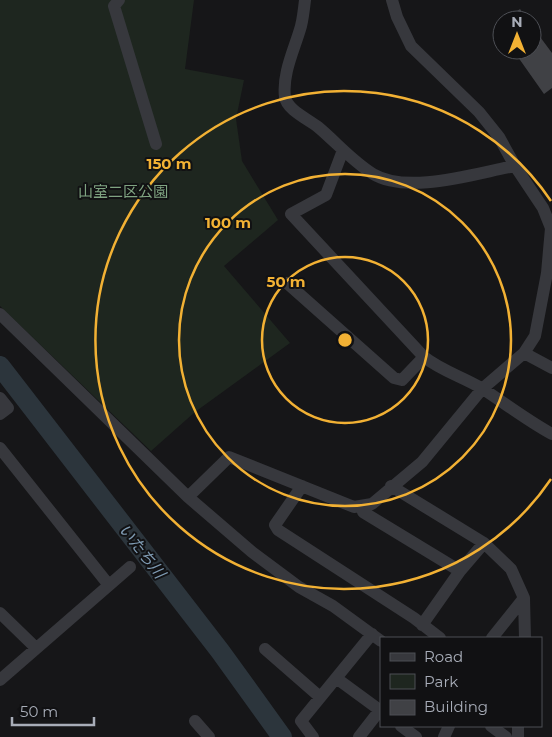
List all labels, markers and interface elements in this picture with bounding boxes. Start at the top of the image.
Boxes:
north arrow [492,10,542,60]
text: N [511,13,523,31]
text: 150 m [147,154,191,173]
park label: 山室二区公園 [78,182,168,201]
text: 100 m [205,213,251,232]
text: 50 m [266,272,306,291]
centre of rings [336,331,354,349]
water label: いたち川 [115,520,170,584]
legend [380,637,542,727]
text: Road [424,647,463,666]
text: Park [424,672,458,691]
scale bar [12,694,95,726]
text: Building [424,697,488,716]
text: 50 m [20,702,58,721]

